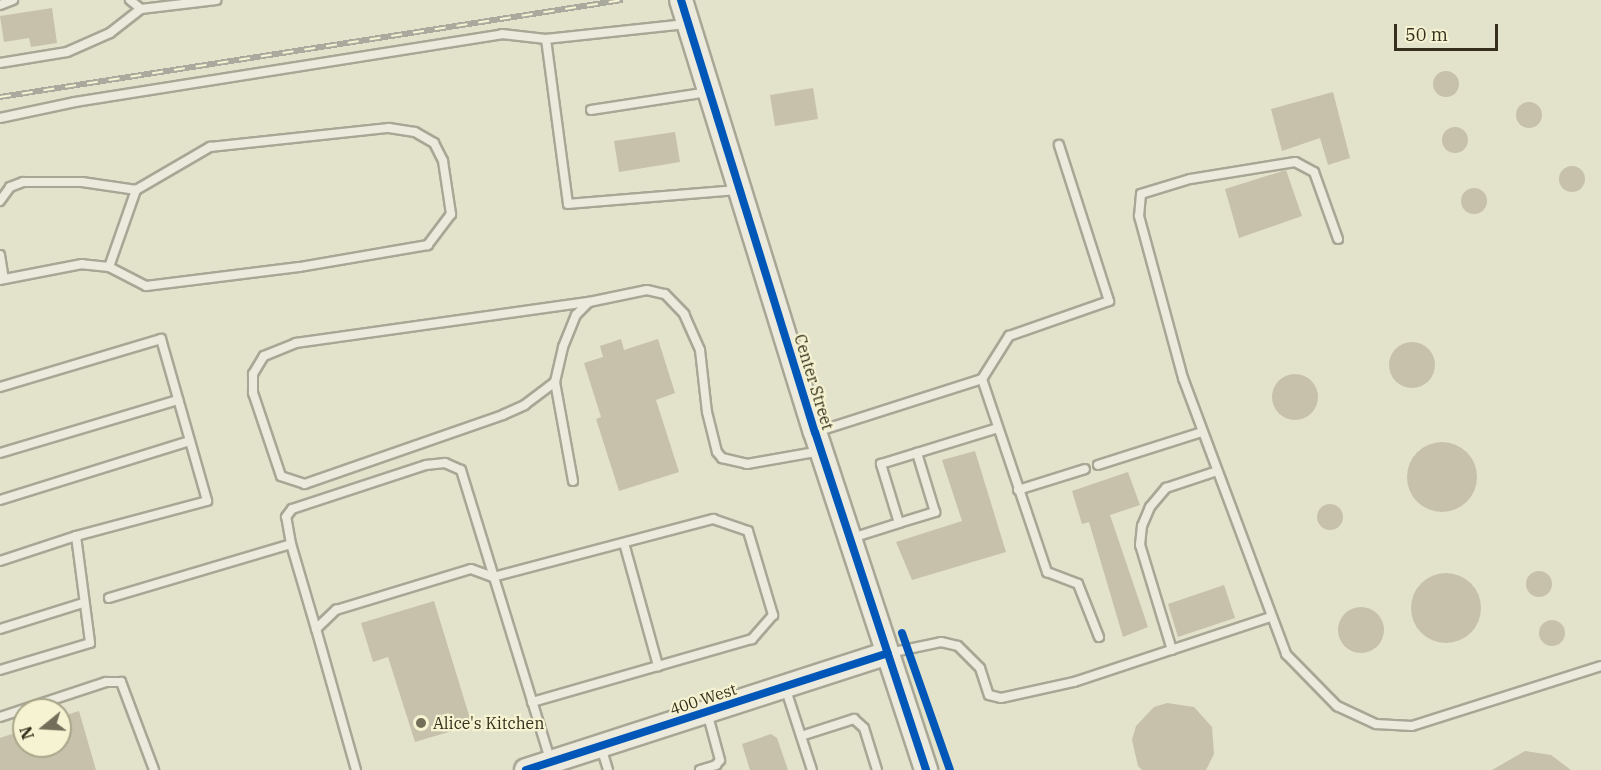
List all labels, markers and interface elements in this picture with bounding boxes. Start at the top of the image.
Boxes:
scale bar [1397,12,1500,50]
text: 50 m [1405,23,1448,46]
street label: Center Street [790,332,838,432]
street label: 400 West [667,679,739,719]
north arrow [12,698,72,758]
place label: Alice's Kitchen [433,713,544,733]
marker: Alice's Kitchen [414,716,428,730]
text: N [15,724,38,742]

